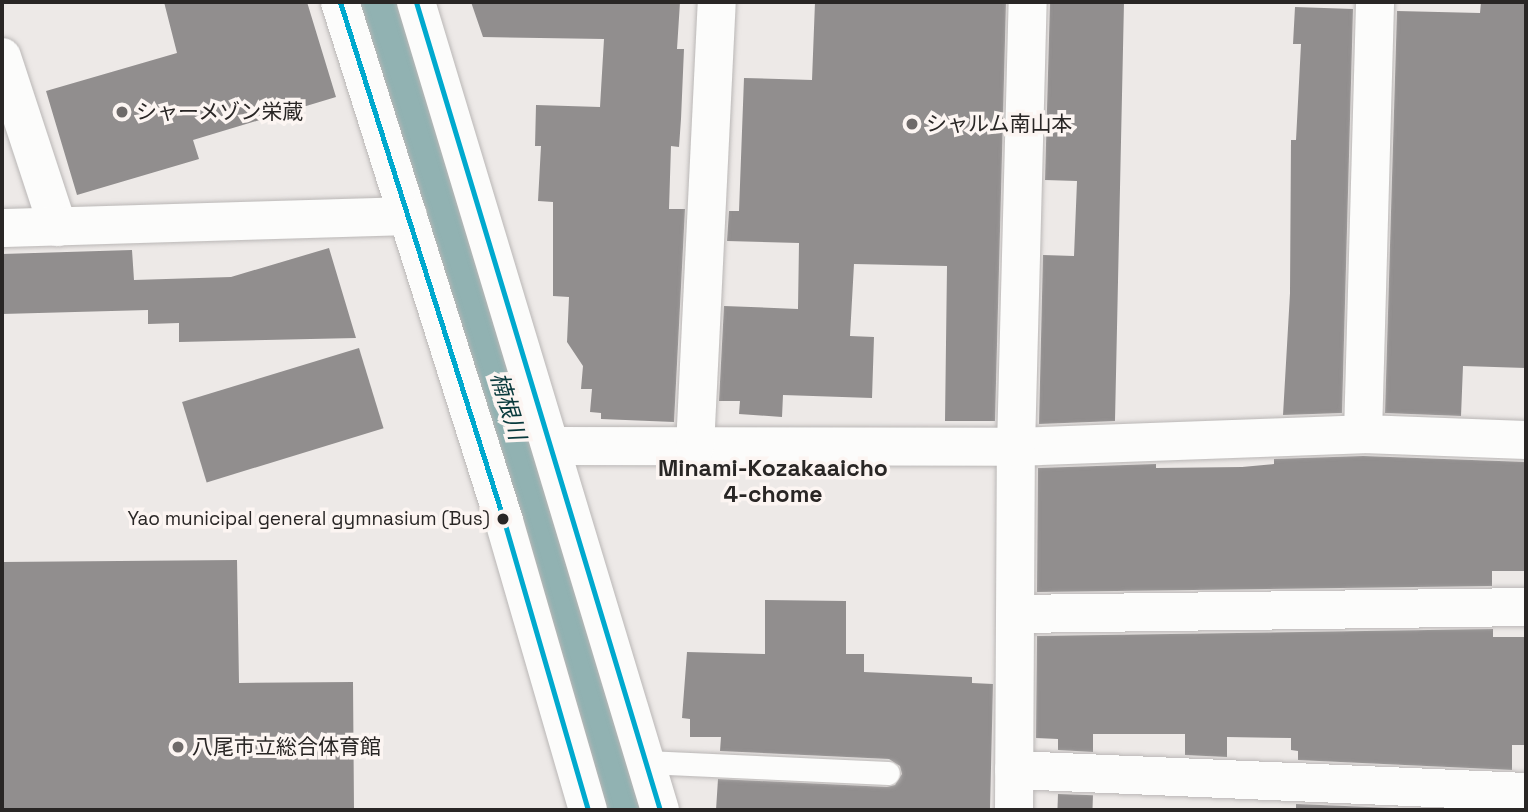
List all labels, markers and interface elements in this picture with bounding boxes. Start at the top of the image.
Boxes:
place label: シャーメゾン栄蔵 [136,99,304,125]
marker: シャーメゾン栄蔵 [114,104,130,120]
place label: シャルム南山本 [926,111,1073,137]
marker: シャルム南山本 [904,116,920,132]
water label: 楠根川 [485,369,531,443]
district label: Minami-Kozakaaicho 4-chome [658,454,888,508]
place label: Yao municipal general gymnasium (Bus) [127,508,490,530]
marker: Yao municipal general gymnasium (Bus) [496,512,510,526]
place label: 八尾市立総合体育館 [192,734,381,760]
marker: 八尾市立総合体育館 [170,739,186,755]

